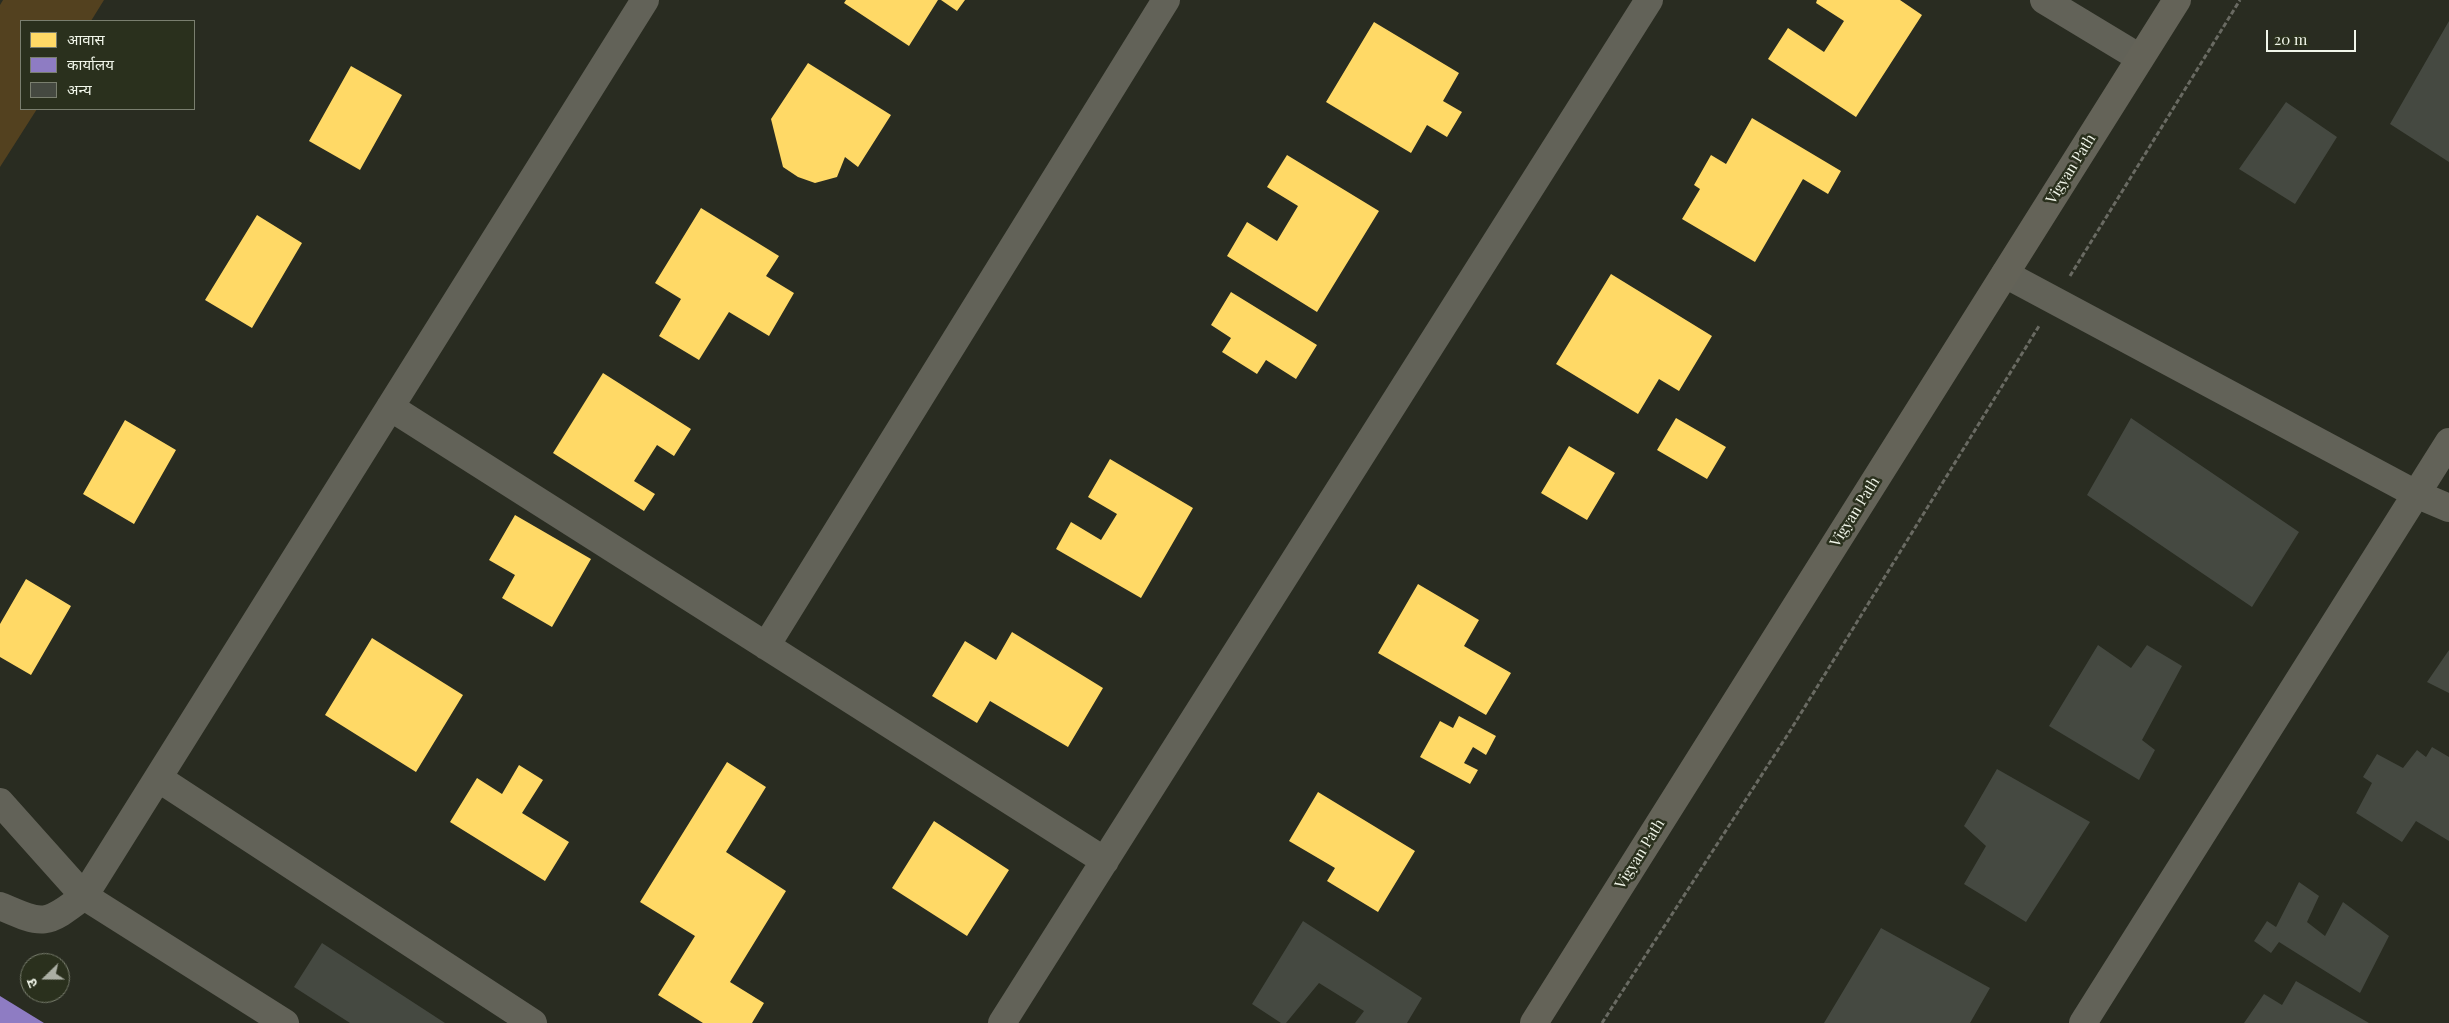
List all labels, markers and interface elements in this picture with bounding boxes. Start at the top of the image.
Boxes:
legend [20,20,195,110]
scale bar [2269,20,2359,52]
text: आवास [67,29,105,49]
text: 20 m [2274,29,2307,49]
text: कार्यालय [67,54,114,74]
text: अन्य [67,79,92,99]
street label: Vigyan Path [2042,131,2100,207]
street label: Vigyan Path [1826,474,1884,550]
street label: Vigyan Path [1611,816,1669,892]
north arrow [20,953,70,1003]
text: उ [21,976,42,991]

